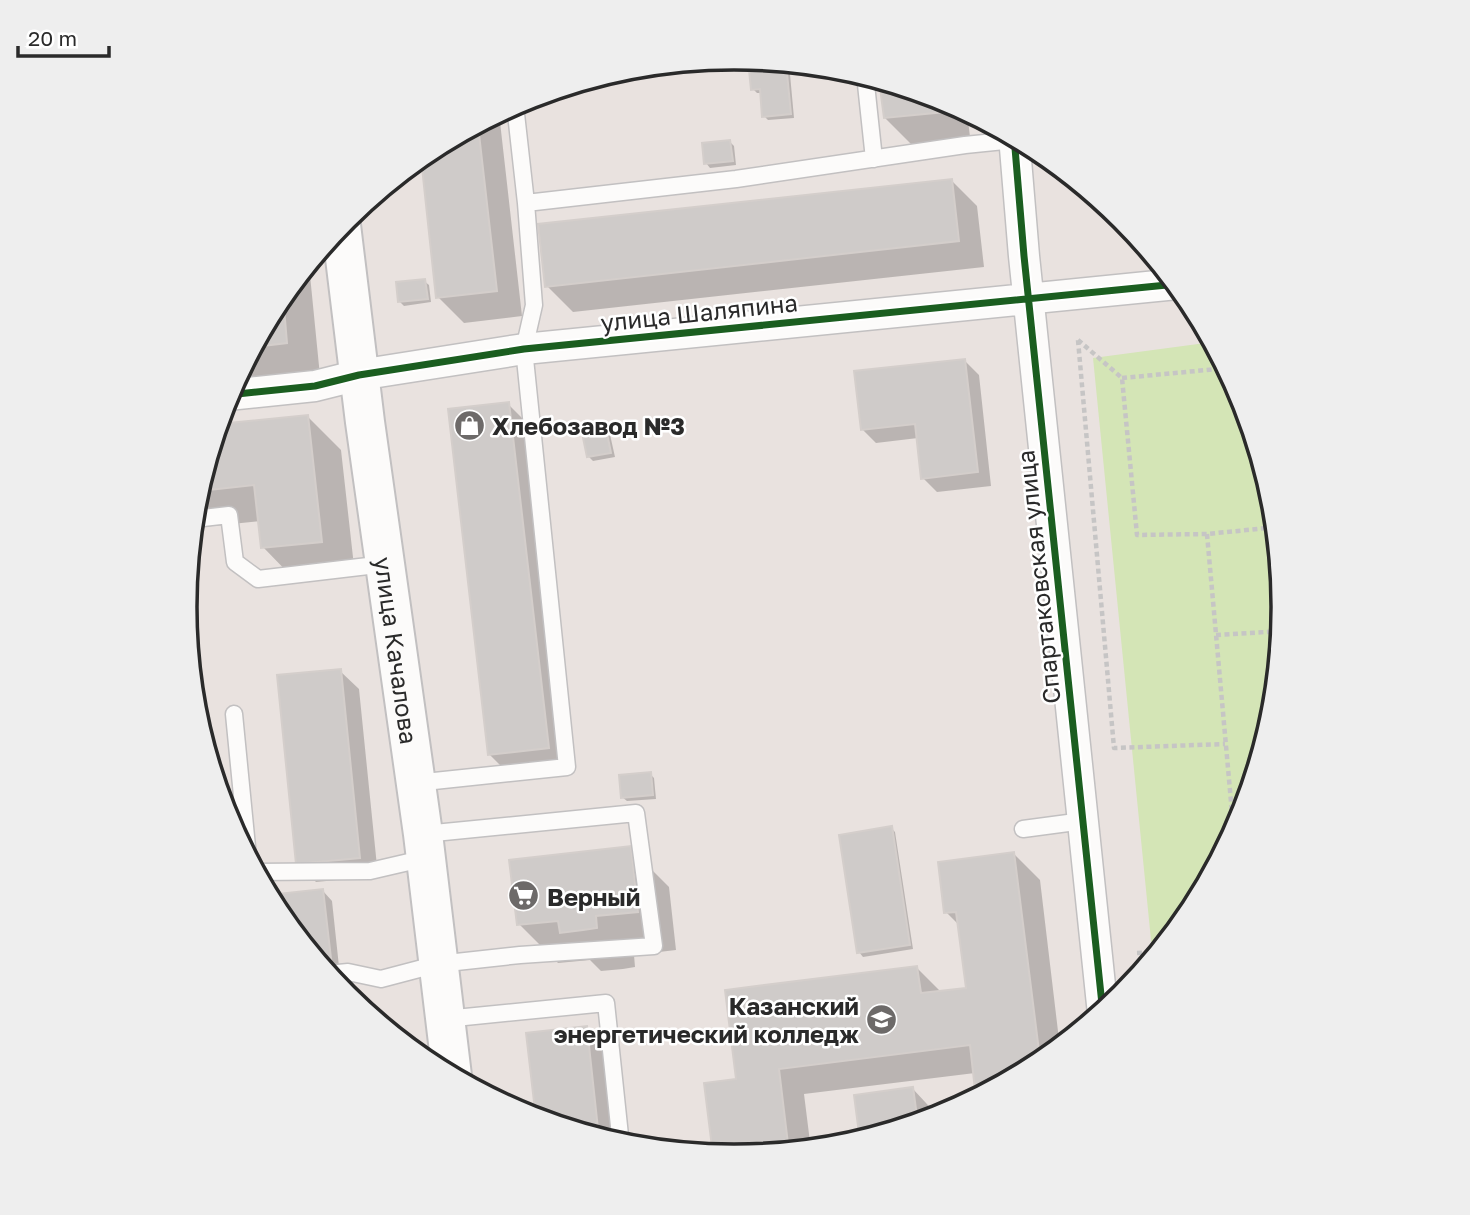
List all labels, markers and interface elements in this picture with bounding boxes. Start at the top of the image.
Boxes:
scale bar [18,14,108,58]
text: 20 m [28,25,77,51]
street label: улица Шаляпина [599,287,799,337]
shop icon: Хлебозавод №3 [452,408,486,442]
place label: Хлебозавод №3 [492,411,685,440]
street label: Спартаковская улица [1010,449,1066,705]
street label: улица Качалова [370,555,425,746]
supermarket icon: Верный [507,879,541,913]
place label: Верный [547,882,640,911]
place label: Казанский энергетический колледж [554,991,859,1048]
school or university icon: Казанский энергетический колледж [865,1002,899,1036]

